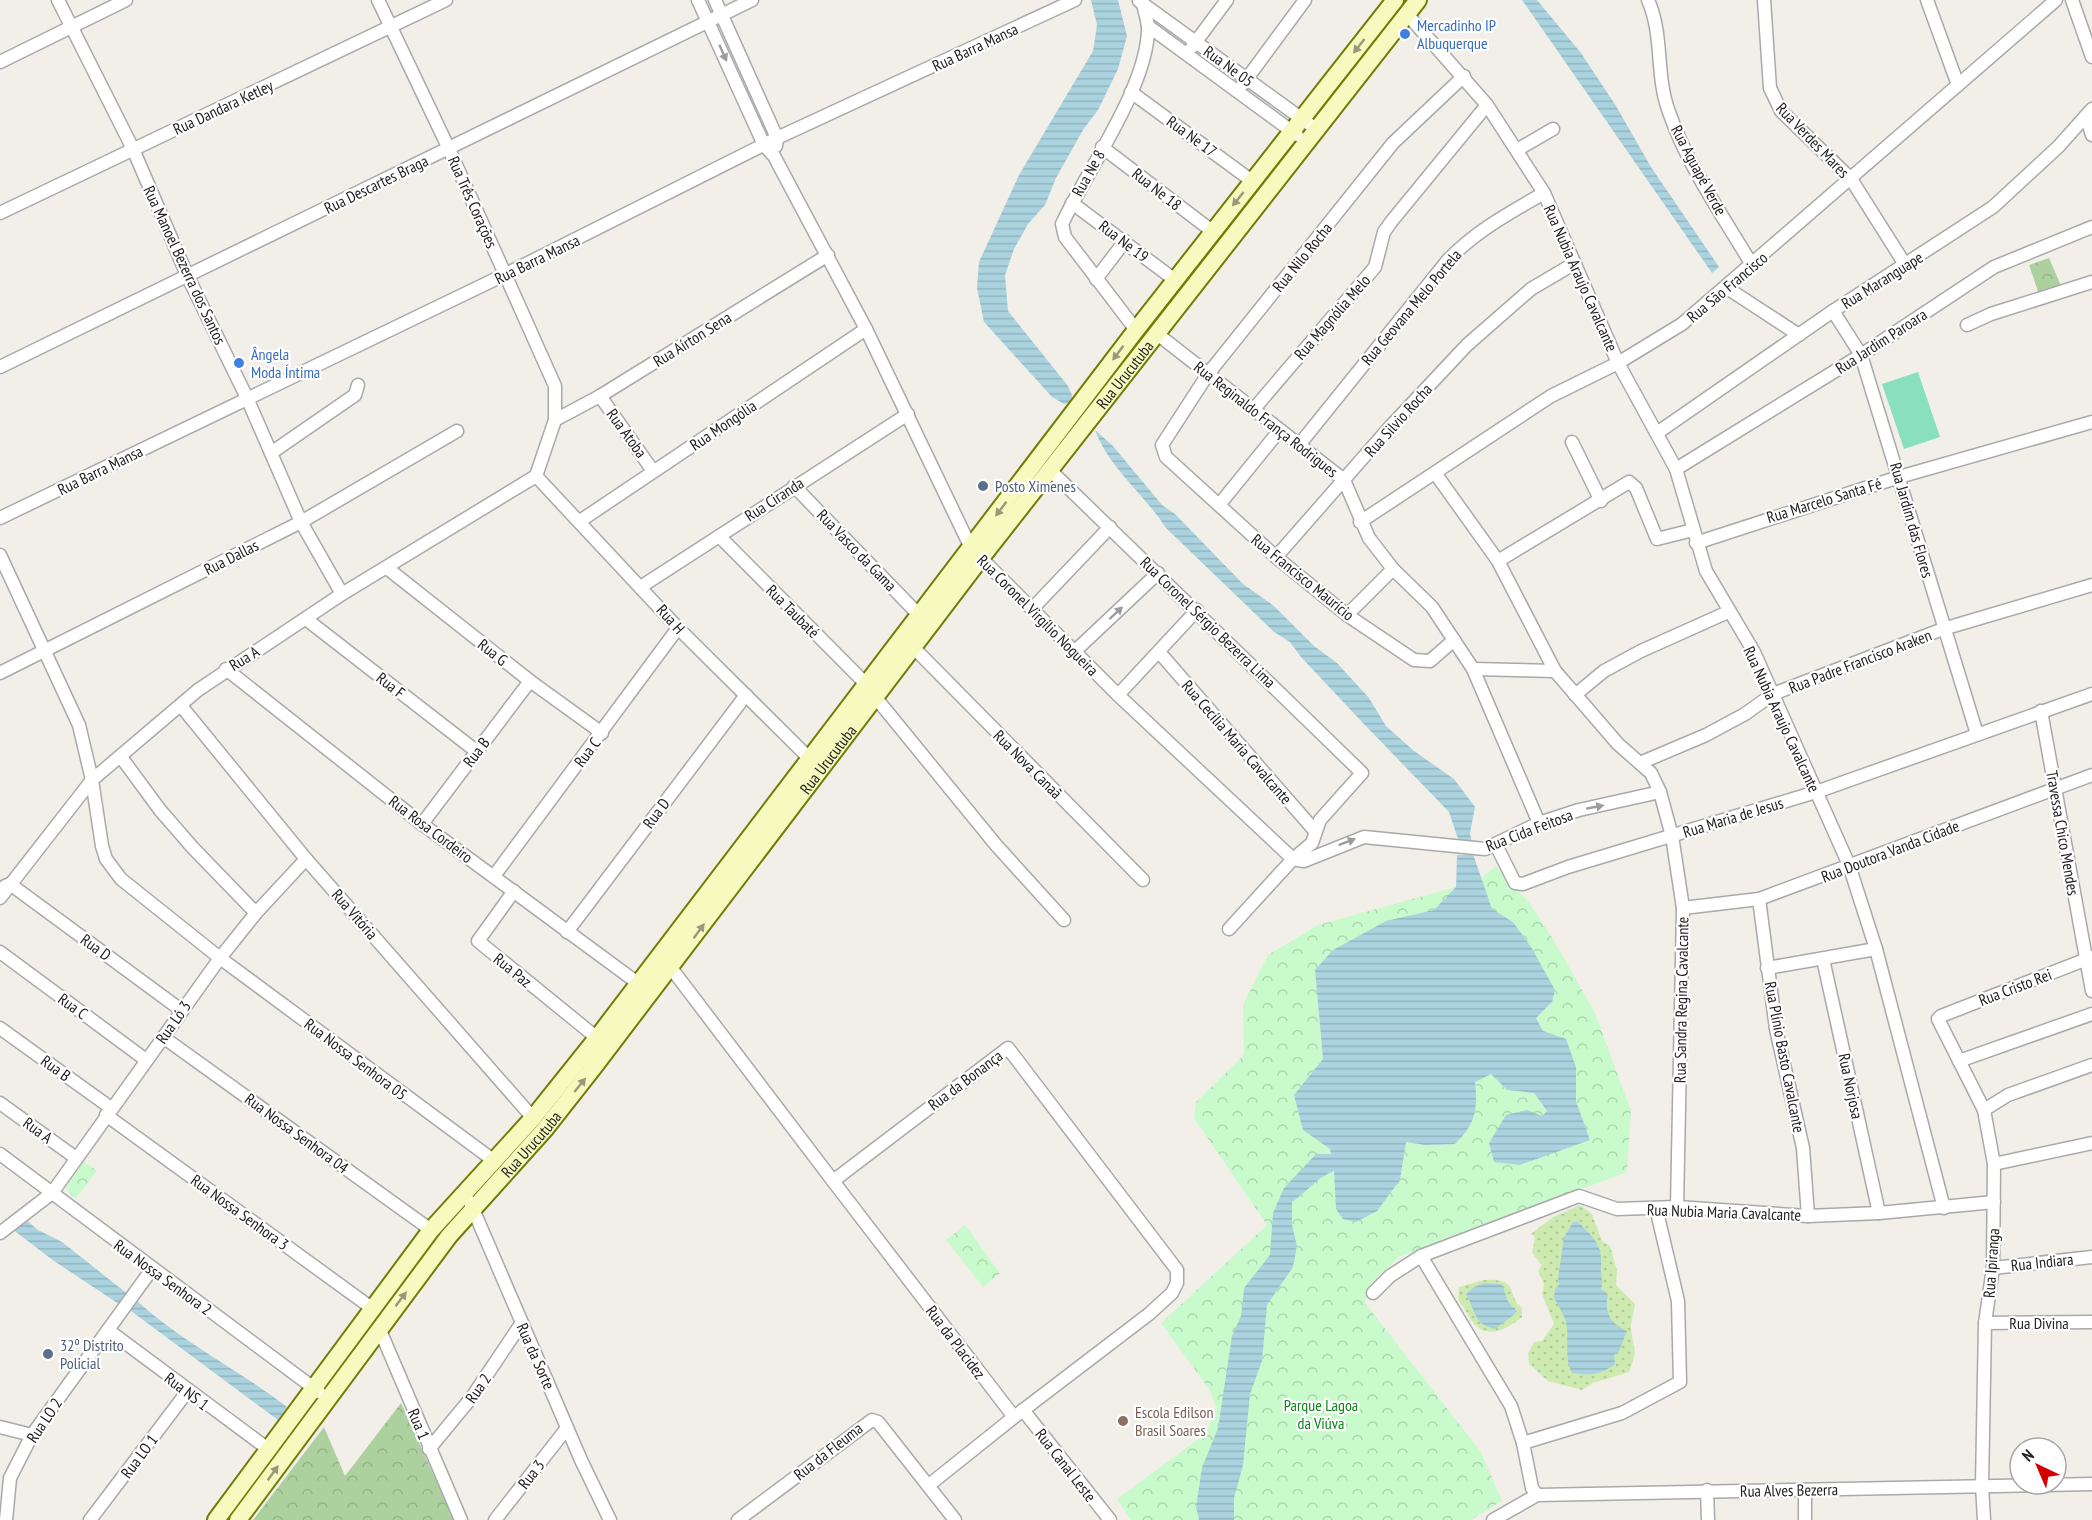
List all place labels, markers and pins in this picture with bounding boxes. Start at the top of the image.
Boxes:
place label: Mercadinho IP Albuquerque [1417,15,1496,53]
marker: Mercadinho IP Albuquerque [1398,27,1412,41]
place label: Ângela Moda Íntima [251,344,320,382]
marker: Ângela Moda Íntima [232,356,246,370]
place label: Posto Ximenes [995,476,1076,496]
marker: Posto Ximenes [976,479,990,493]
place label: 32º Distrito Policial [60,1335,124,1373]
marker: 32º Distrito Policial [41,1347,55,1361]
place label: Escola Edilson Brasil Soares [1135,1402,1213,1440]
marker: Escola Edilson Brasil Soares [1116,1414,1130,1428]

